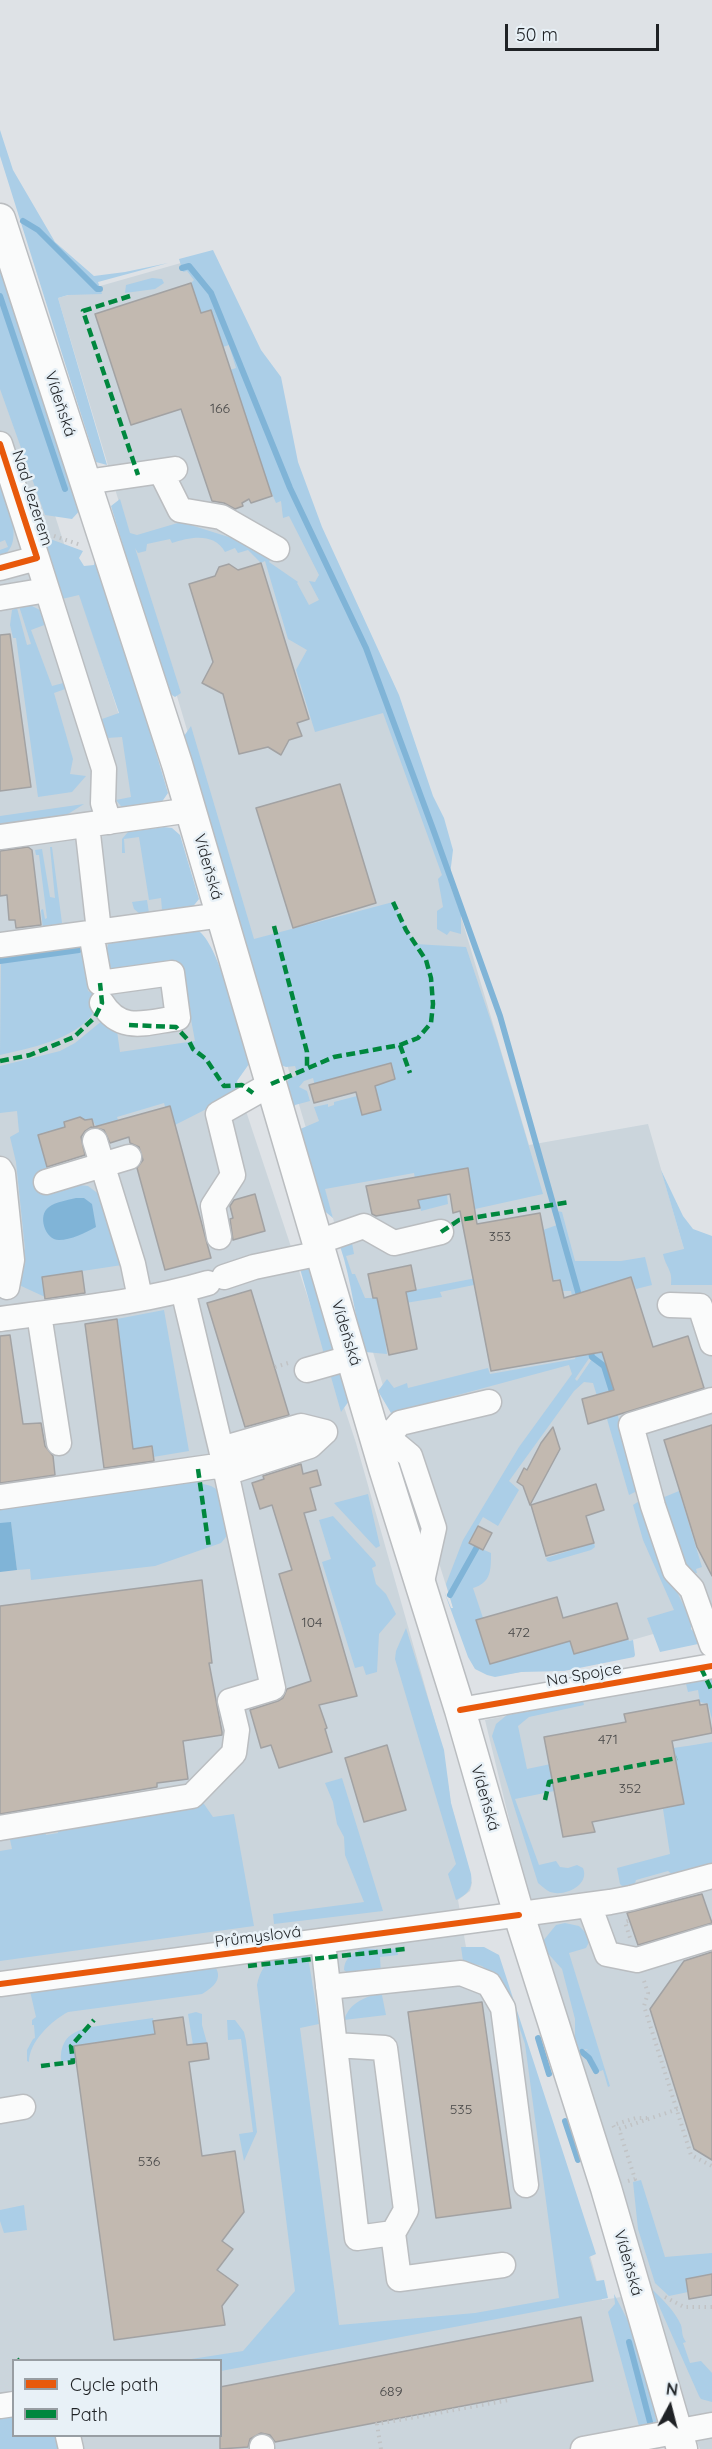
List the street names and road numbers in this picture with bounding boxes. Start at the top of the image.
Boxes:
street label: Vídeňská [40,369,80,439]
street label: Nad Jezerem [7,448,57,548]
street label: Vídeňská [189,832,227,902]
street label: Vídeňská [327,1298,365,1368]
street label: Na Spojce [545,1659,623,1691]
street label: Vídeňská [466,1763,504,1833]
street label: Průmyslová [214,1922,302,1952]
street label: Vídeňská [609,2228,647,2298]

